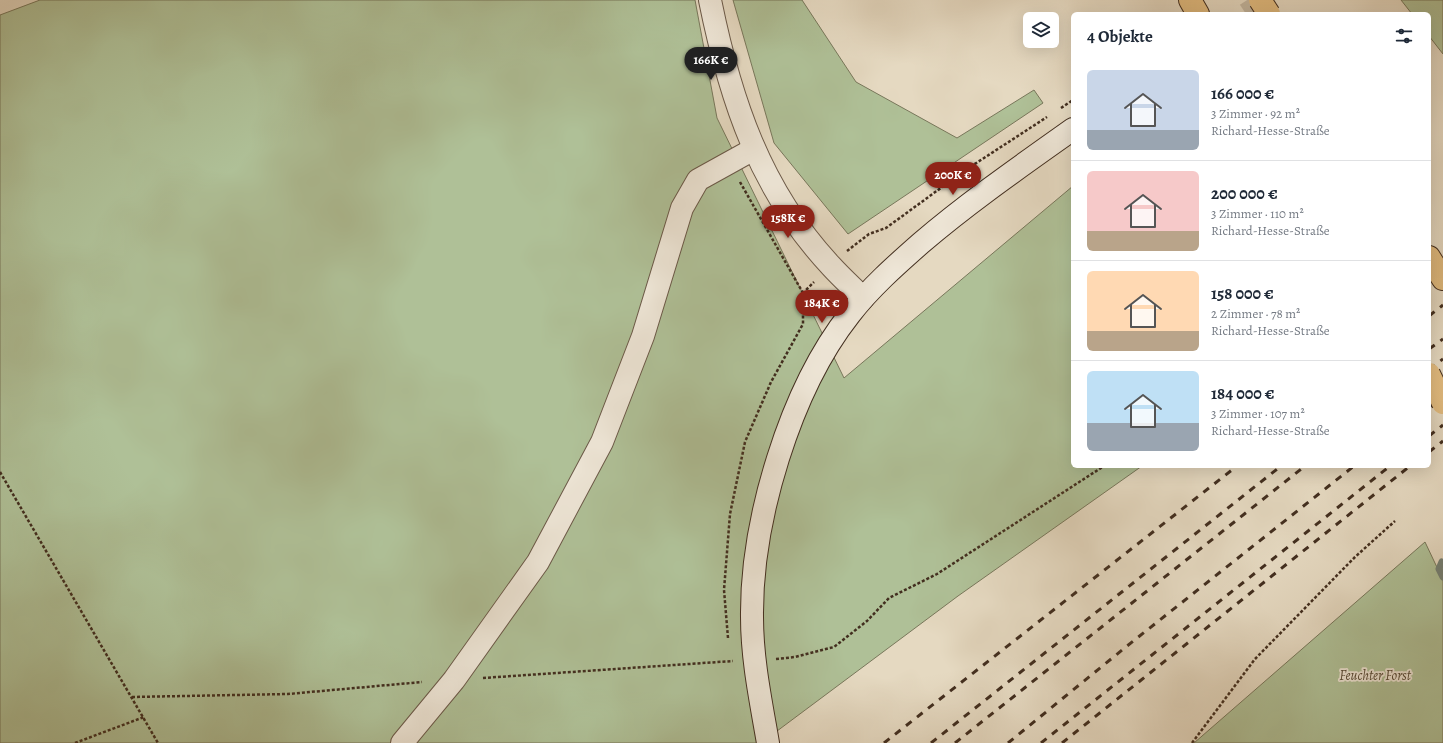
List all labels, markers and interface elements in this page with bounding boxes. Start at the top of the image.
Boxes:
map controls [1023,12,1059,48]
button: layers [1023,12,1059,48]
text: 4 Objekte [1087,25,1153,48]
icon: filters [1393,25,1415,47]
pin: 166K € [678,47,744,81]
text: 166K € [693,51,729,68]
text: 166 000 € [1211,82,1274,105]
icon: home [1119,86,1167,134]
text: 3 Zimmer · 92 m² [1211,105,1300,122]
text: Richard-Hesse-Straße [1211,122,1330,139]
pin: 200K € [920,162,986,196]
text: 200K € [934,166,972,183]
text: 200 000 € [1211,182,1278,205]
icon: home [1119,187,1167,235]
pin: 158K € [755,205,821,239]
text: 3 Zimmer · 110 m² [1211,205,1304,222]
text: 158K € [771,209,805,226]
text: Richard-Hesse-Straße [1211,222,1330,239]
text: 158 000 € [1211,282,1274,305]
icon: home [1119,287,1167,335]
pin: 184K € [789,290,855,324]
text: 184K € [804,294,840,311]
text: 2 Zimmer · 78 m² [1211,305,1300,322]
text: Richard-Hesse-Straße [1211,322,1330,339]
text: 184 000 € [1211,382,1275,405]
icon: home [1119,387,1167,435]
text: 3 Zimmer · 107 m² [1211,405,1305,422]
text: Richard-Hesse-Straße [1211,422,1330,439]
park label: Feuchter Forst [1339,666,1412,685]

